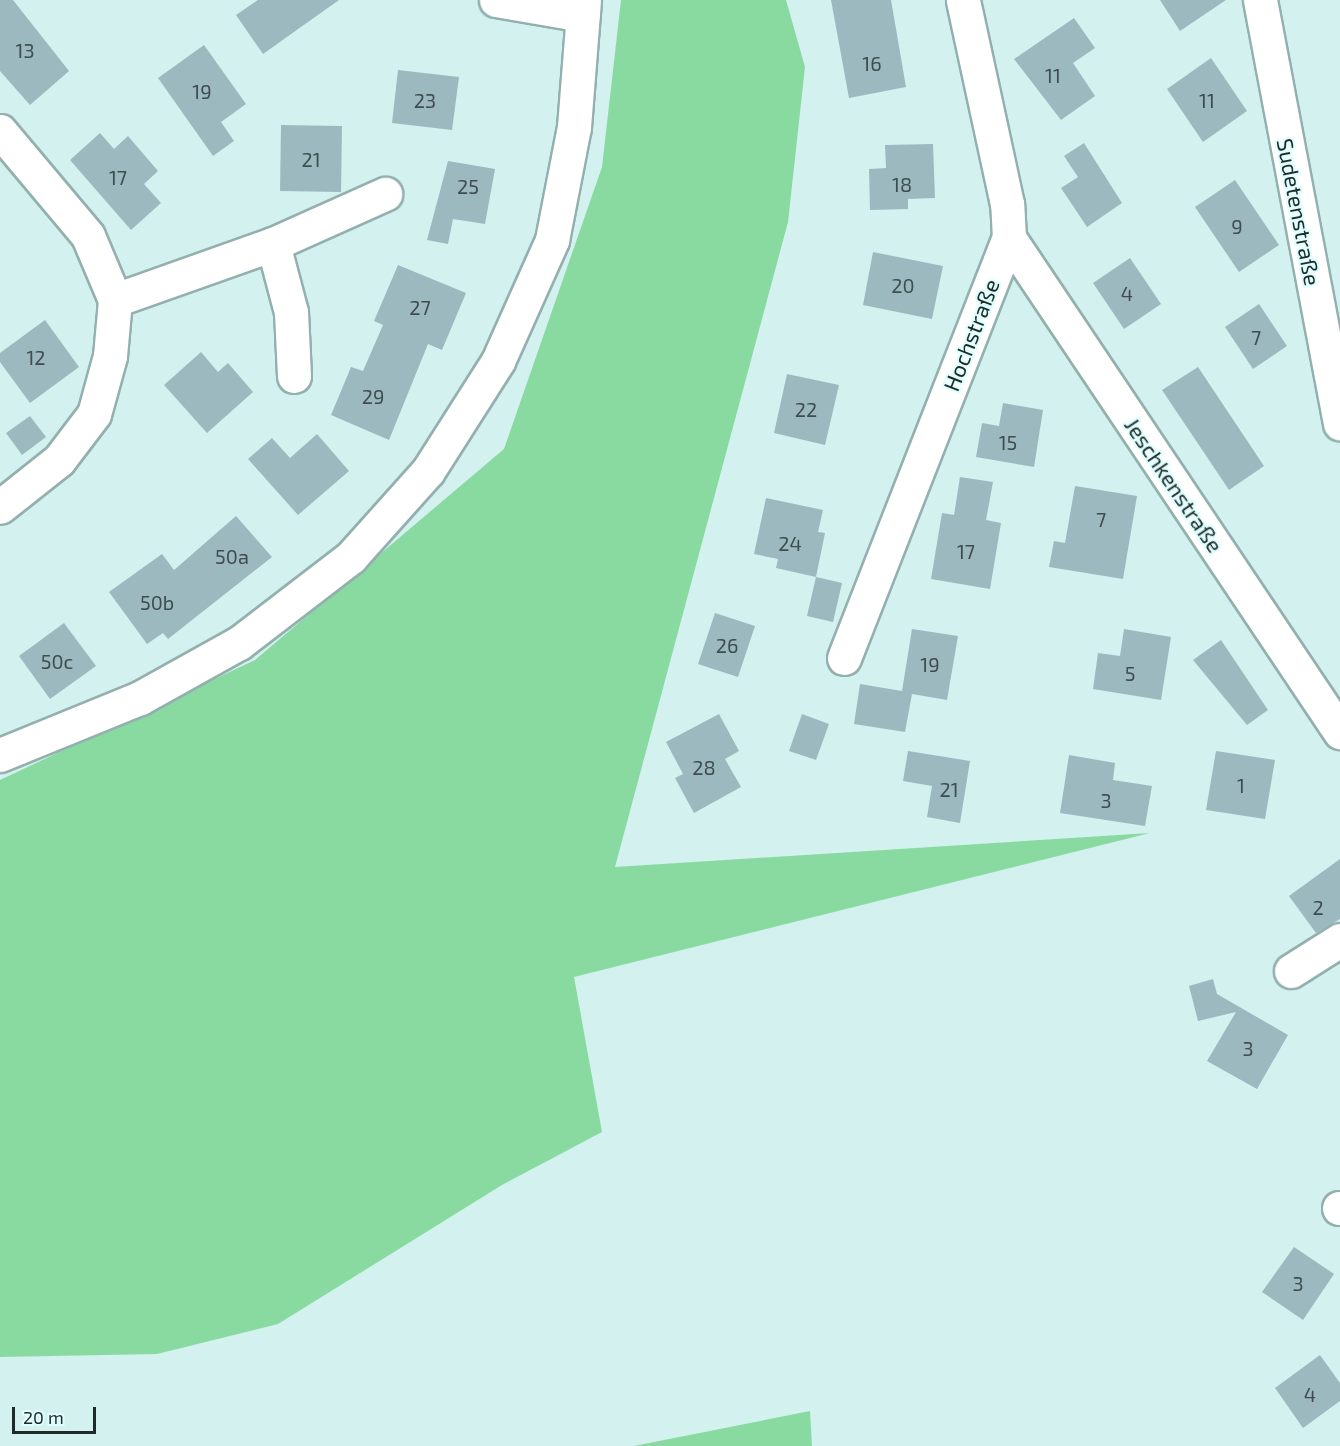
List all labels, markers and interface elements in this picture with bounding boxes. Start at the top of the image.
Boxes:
house number: 13 [15,38,35,62]
house number: 16 [862,51,882,75]
house number: 11 [1045,63,1061,87]
house number: 19 [192,79,212,103]
house number: 23 [414,88,436,112]
house number: 11 [1199,88,1215,112]
street label: Sudetenstraße [1272,136,1326,288]
house number: 21 [301,147,321,171]
house number: 17 [109,165,127,189]
house number: 18 [892,172,912,196]
house number: 25 [457,174,479,198]
house number: 9 [1231,214,1243,238]
house number: 20 [891,273,915,297]
street label: Hochstraße [938,275,1004,395]
house number: 4 [1121,281,1133,305]
house number: 27 [409,295,431,319]
house number: 7 [1251,325,1261,349]
house number: 12 [26,345,46,369]
house number: 29 [362,384,384,408]
house number: 22 [795,397,817,421]
street label: Jeschkenstraße [1119,413,1229,557]
house number: 15 [999,430,1017,454]
house number: 7 [1096,507,1106,531]
house number: 24 [778,531,802,555]
house number: 17 [957,539,975,563]
house number: 50a [215,544,249,568]
house number: 50b [140,590,174,614]
house number: 26 [716,633,738,657]
house number: 50c [41,649,73,673]
house number: 19 [920,652,940,676]
house number: 5 [1125,661,1135,685]
house number: 28 [692,755,716,779]
house number: 1 [1237,773,1245,797]
house number: 21 [939,777,959,801]
house number: 3 [1100,788,1112,812]
house number: 2 [1312,895,1324,919]
house number: 3 [1242,1036,1254,1060]
house number: 3 [1292,1271,1304,1295]
house number: 4 [1304,1382,1316,1406]
scale bar [15,1395,99,1433]
text: 20 m [23,1406,64,1428]

